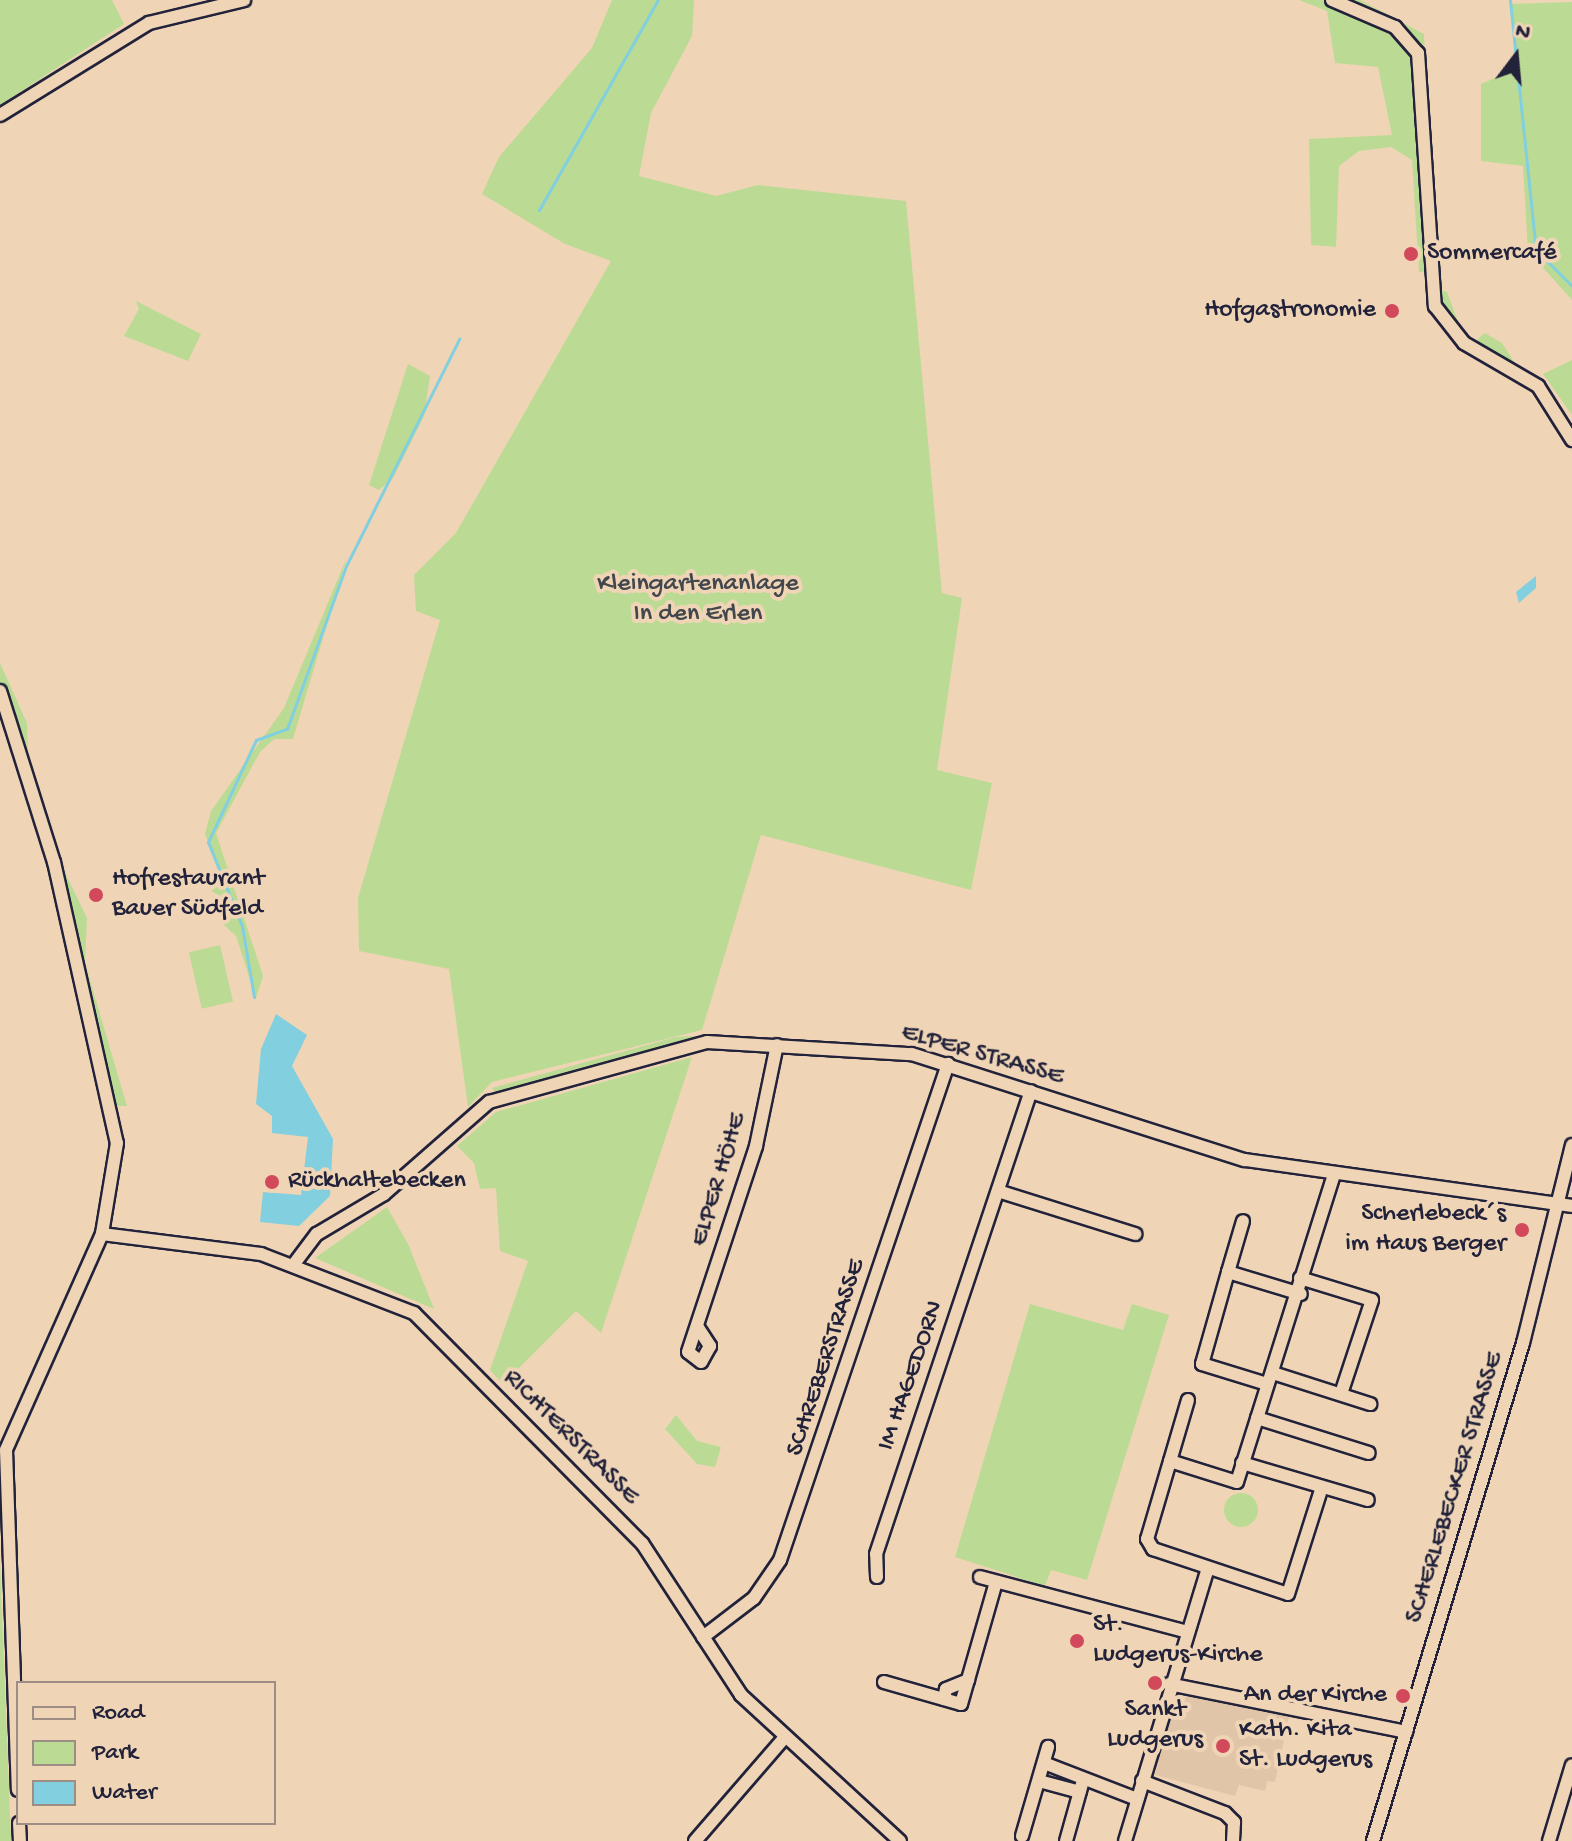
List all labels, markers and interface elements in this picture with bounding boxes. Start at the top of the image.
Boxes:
north arrow [1476,16,1556,96]
text: N [1512,18,1533,47]
place label: Sommercafé [1427,238,1557,270]
marker: Sommercafé [1402,245,1420,263]
place label: Hofgastronomie [1204,295,1376,327]
marker: Hofgastronomie [1383,302,1401,320]
park label: Kleingartenanlage In den Erlen [597,569,799,630]
place label: Hofrestaurant Bauer Südfeld [112,864,264,926]
marker: Hofrestaurant Bauer Südfeld [87,886,105,904]
street label: ELPER STRASSE [897,1018,1067,1094]
street label: ELPER HÖHE [685,1110,755,1250]
place label: Rückhaltebecken [288,1166,466,1198]
marker: Rückhaltebecken [263,1173,281,1191]
place label: Scherlebeck´s im Haus Berger [1345,1199,1506,1260]
marker: Scherlebeck´s im Haus Berger [1513,1221,1531,1239]
street label: SCHREBERSTRASSE [780,1256,874,1460]
street label: IM HAGEDORN [872,1297,952,1455]
street label: SCHERLEBECKER STRASSE [1400,1349,1512,1627]
street label: RICHTERSTRASSE [495,1363,645,1513]
place label: St. Ludgerus-Kirche [1093,1610,1263,1672]
marker: St. Ludgerus-Kirche [1068,1632,1086,1650]
marker: Sankt Ludgerus [1146,1674,1164,1692]
place label: An der Kirche [1244,1680,1387,1712]
legend [16,1681,276,1825]
marker: An der Kirche [1394,1687,1412,1705]
place label: Sankt Ludgerus [1107,1695,1203,1756]
text: Road [92,1699,144,1728]
place label: Kath. Kita St. Ludgerus [1239,1715,1372,1776]
marker: Kath. Kita St. Ludgerus [1214,1737,1232,1755]
text: Park [92,1739,138,1768]
text: Water [92,1779,156,1808]

